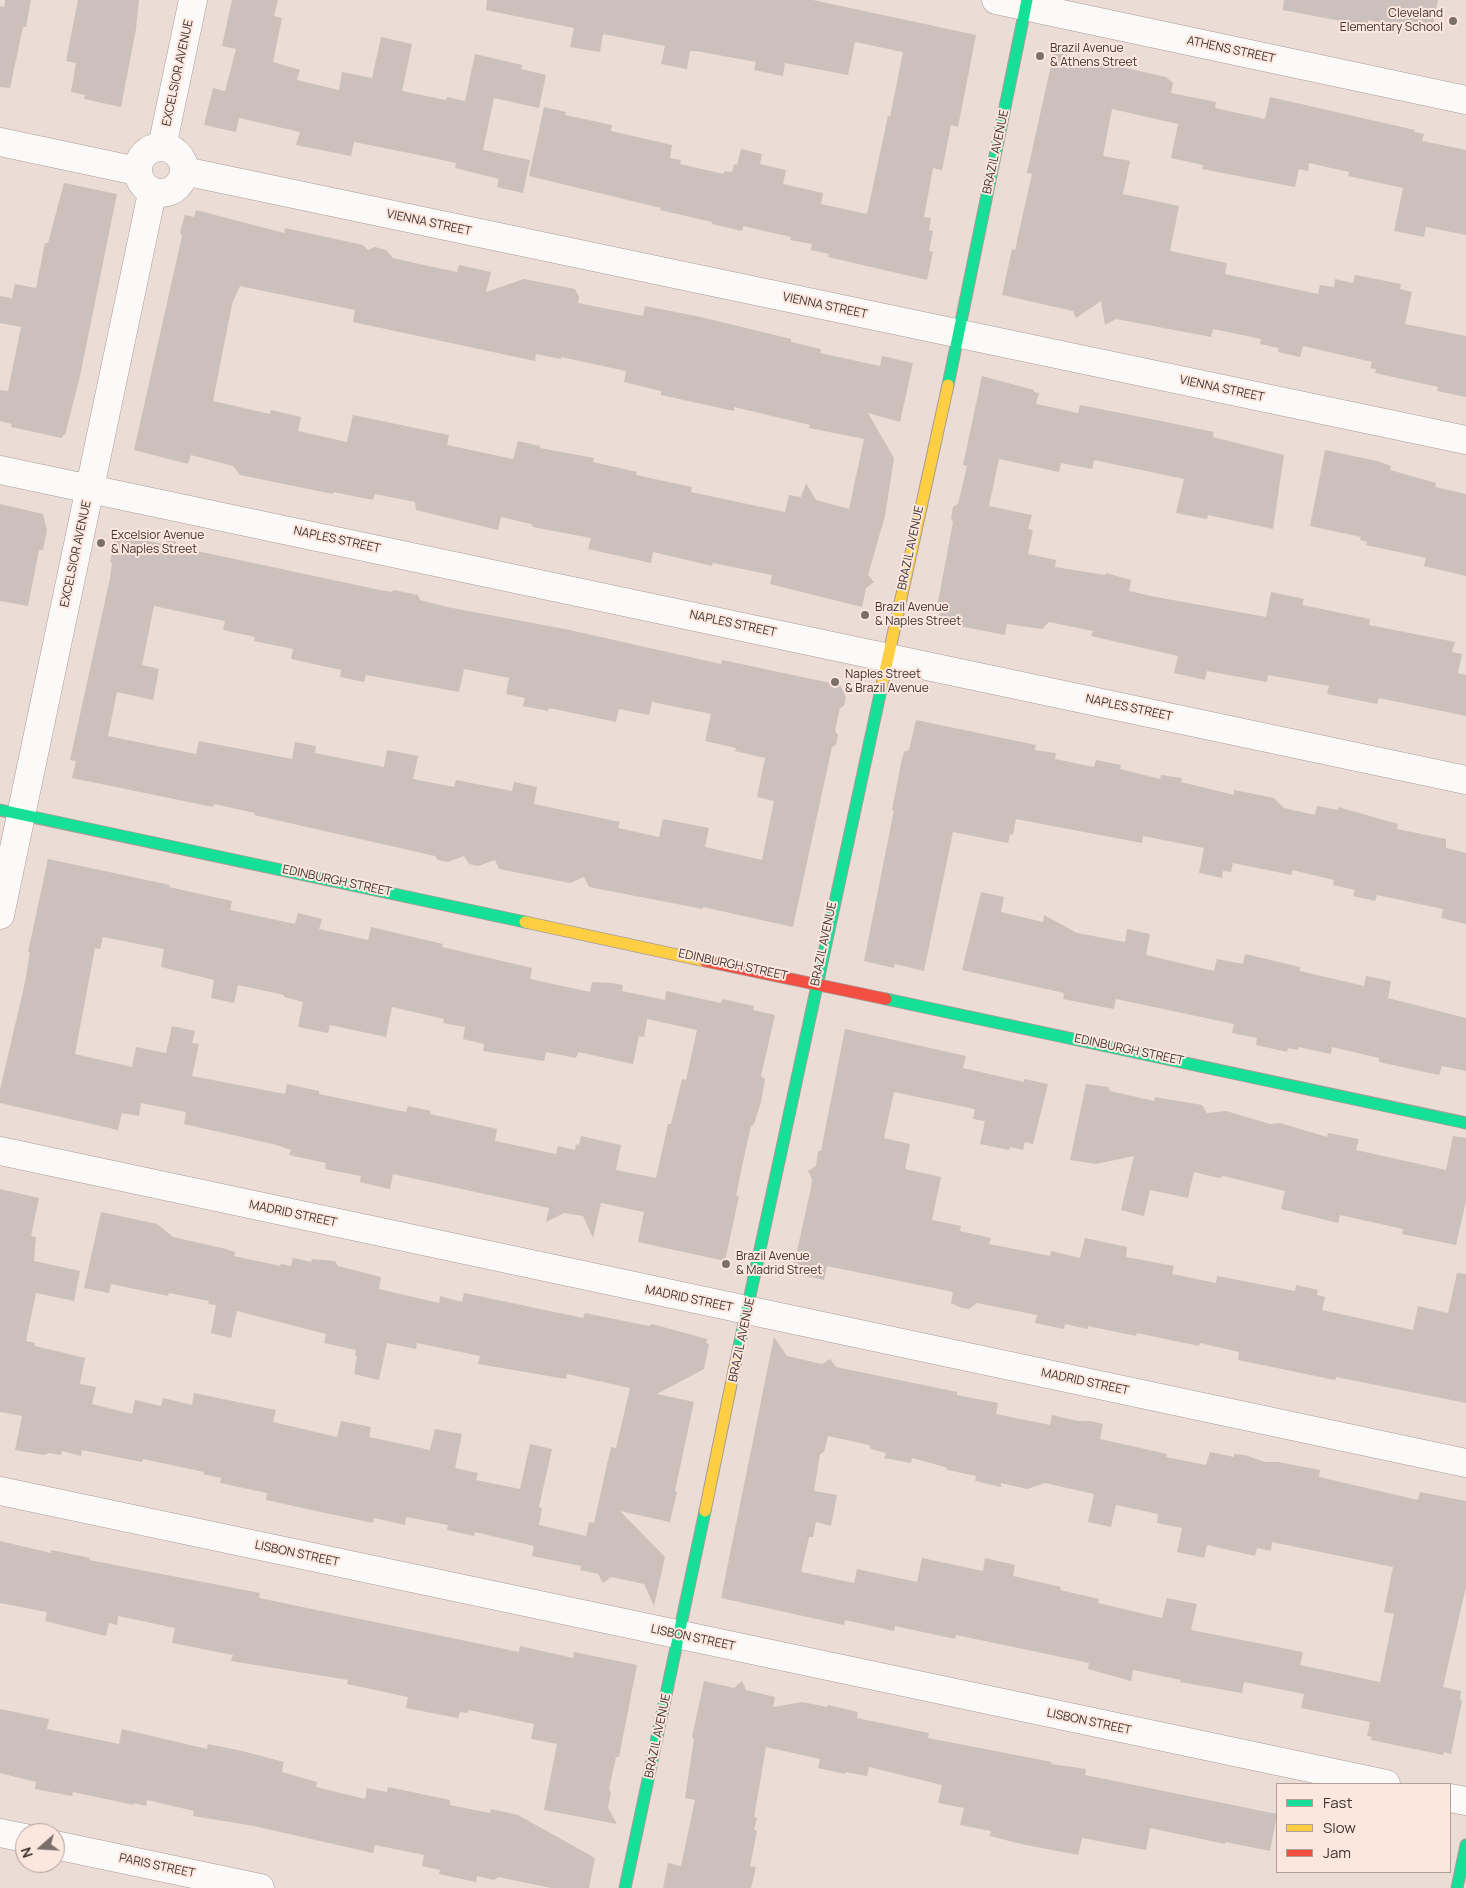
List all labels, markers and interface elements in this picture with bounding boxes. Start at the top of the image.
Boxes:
place label: Cleveland Elementary School [1340,7,1443,35]
marker: Cleveland Elementary School [1447,15,1459,27]
street label: EXCELSIOR AVENUE [160,18,196,128]
street label: ATHENS STREET [1185,34,1277,66]
place label: Brazil Avenue & Athens Street [1050,42,1137,70]
marker: Brazil Avenue & Athens Street [1034,50,1046,62]
street label: BRAZIL AVENUE [980,109,1012,195]
street label: VIENNA STREET [385,207,473,239]
street label: VIENNA STREET [781,290,869,322]
street label: VIENNA STREET [1178,373,1266,405]
street label: EXCELSIOR AVENUE [58,499,94,609]
street label: BRAZIL AVENUE [895,505,927,591]
street label: NAPLES STREET [292,524,382,556]
place label: Excelsior Avenue & Naples Street [111,529,204,557]
marker: Excelsior Avenue & Naples Street [95,537,107,549]
place label: Brazil Avenue & Naples Street [875,601,961,629]
street label: NAPLES STREET [688,608,778,640]
marker: Brazil Avenue & Naples Street [859,609,871,621]
place label: Naples Street & Brazil Avenue [845,668,929,696]
marker: Naples Street & Brazil Avenue [829,676,841,688]
street label: NAPLES STREET [1084,692,1174,724]
street label: EDINBURGH STREET [281,862,393,900]
street label: BRAZIL AVENUE [808,901,840,987]
street label: EDINBURGH STREET [677,946,789,984]
street label: EDINBURGH STREET [1073,1031,1185,1069]
street label: MADRID STREET [248,1198,338,1230]
place label: Brazil Avenue & Madrid Street [736,1250,822,1278]
marker: Brazil Avenue & Madrid Street [720,1258,732,1270]
street label: MADRID STREET [644,1283,734,1315]
street label: BRAZIL AVENUE [726,1297,758,1383]
street label: MADRID STREET [1040,1366,1130,1398]
street label: LISBON STREET [253,1538,341,1570]
street label: LISBON STREET [649,1622,737,1654]
street label: BRAZIL AVENUE [642,1693,674,1779]
street label: LISBON STREET [1045,1706,1133,1738]
legend [1276,1783,1451,1873]
text: Fast [1323,1792,1352,1813]
text: Slow [1323,1817,1356,1838]
north arrow [15,1823,65,1873]
text: Jam [1323,1842,1351,1863]
text: N [16,1845,37,1861]
street label: PARIS STREET [118,1851,196,1881]

